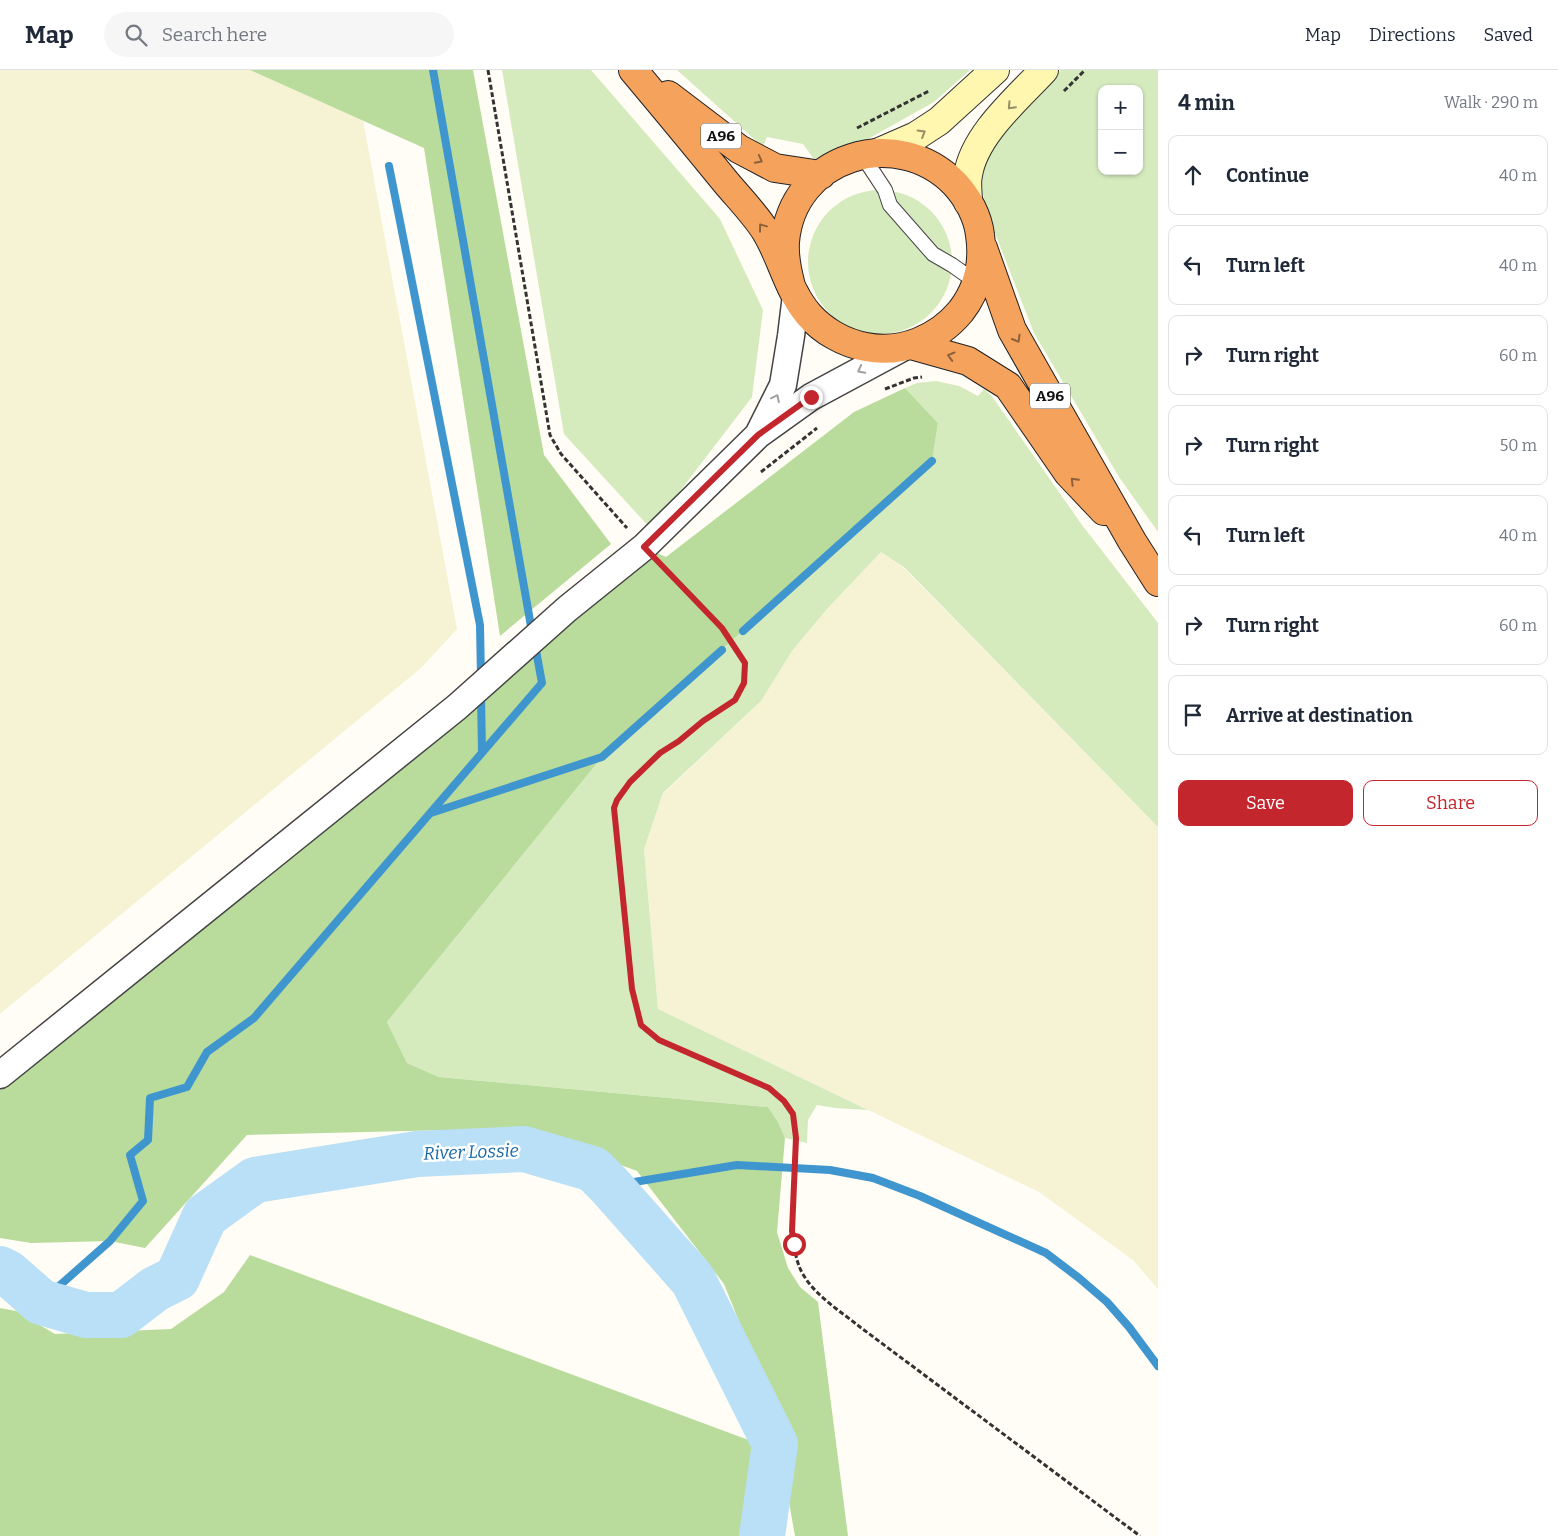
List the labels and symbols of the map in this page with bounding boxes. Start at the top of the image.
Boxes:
one-way arrow [1008,100,1017,109]
road number: A96 [701,124,741,148]
one-way arrow [916,129,925,139]
one-way arrow [754,154,763,164]
one-way arrow [759,223,768,233]
one-way arrow [1011,334,1021,343]
one-way arrow [947,351,956,362]
one-way arrow [857,364,866,374]
road number: A96 [1030,384,1070,408]
route end [800,386,823,409]
one-way arrow [770,394,780,403]
one-way arrow [1071,477,1080,486]
water label: River Lossie [423,1139,519,1165]
route start [783,1233,806,1256]

